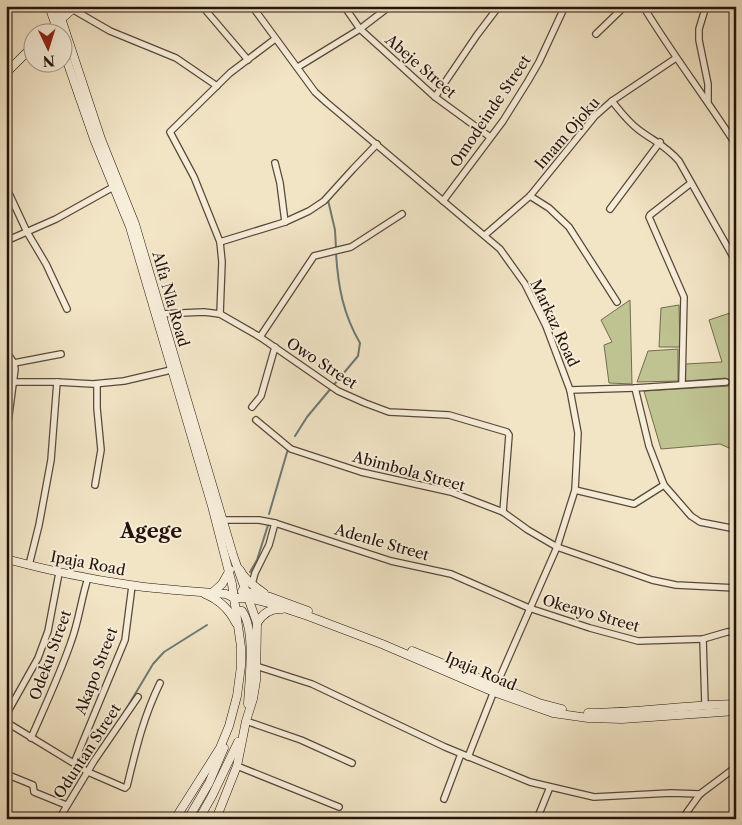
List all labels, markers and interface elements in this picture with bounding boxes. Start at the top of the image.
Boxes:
north arrow [22,22,72,72]
street label: Abeje Street [381,29,461,102]
street label: Omodeinde Street [445,51,535,171]
text: N [42,52,56,70]
street label: Imam Ojoku [531,93,603,173]
street label: Alfa Nla Road [148,248,194,349]
street label: Markaz Road [526,276,584,370]
street label: Owo Street [283,333,361,393]
street label: Abimbola Street [350,447,468,495]
district label: Agege [119,519,182,543]
street label: Adenle Street [332,519,432,565]
street label: Ipaja Road [49,546,127,580]
street label: Okeayo Street [540,590,642,636]
street label: Odeku Street [25,607,75,703]
street label: Akapo Street [70,624,122,718]
street label: Ipaja Road [442,647,520,695]
street label: Oduntan Street [49,699,125,802]

